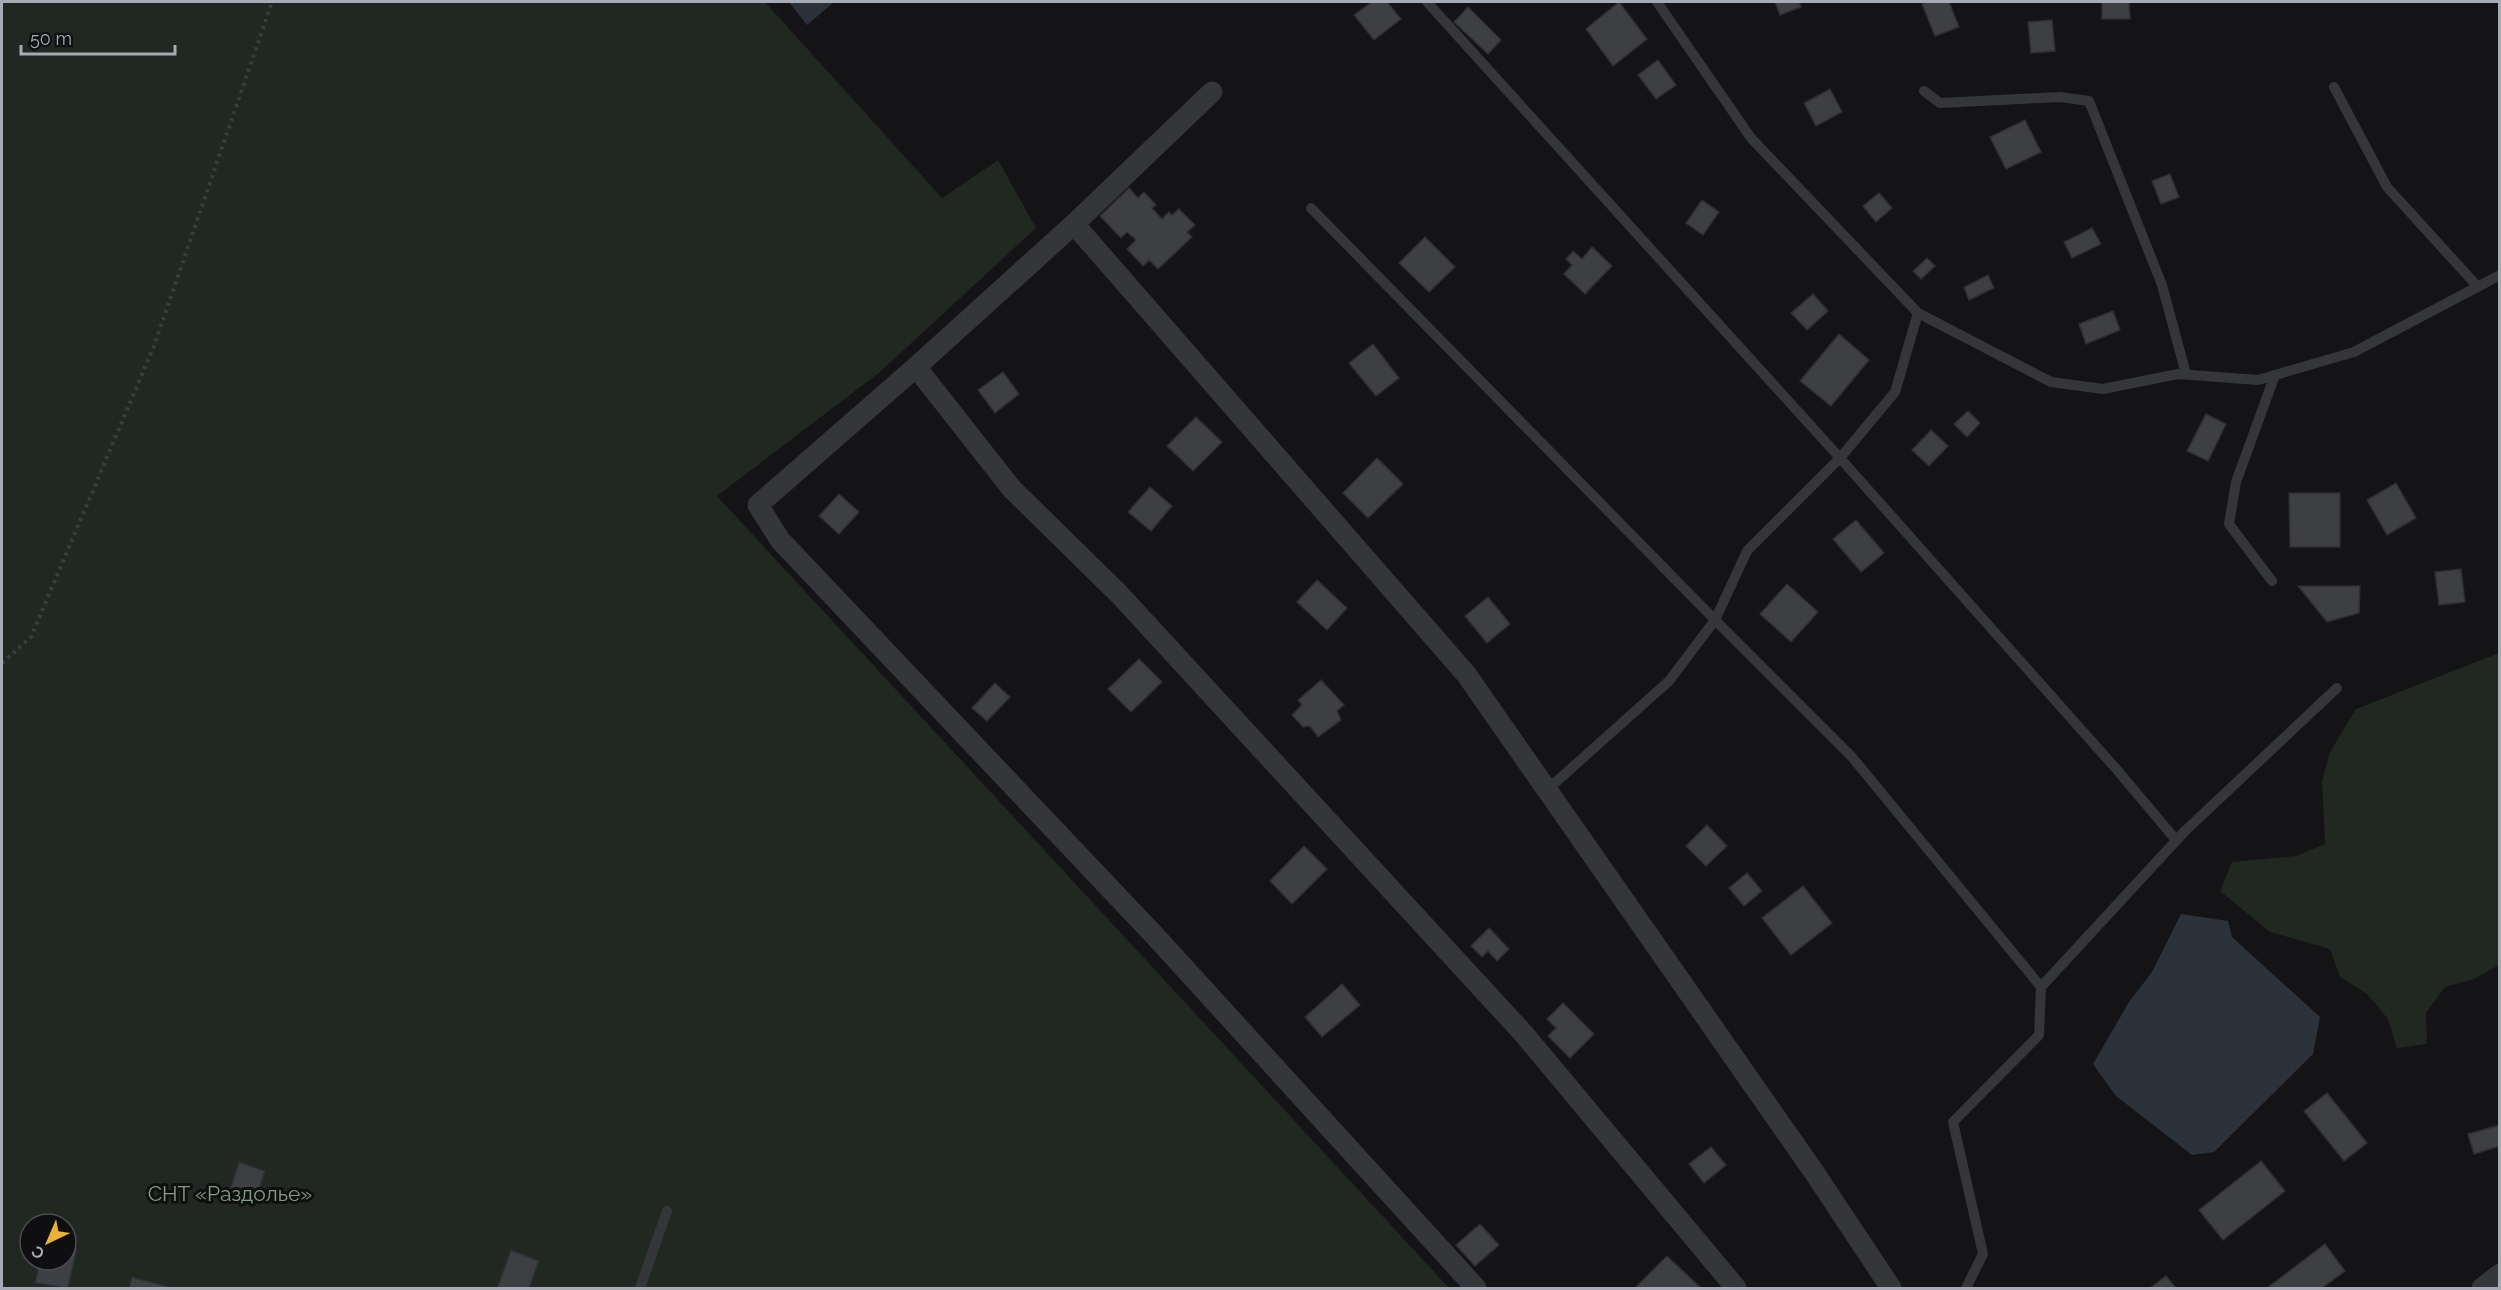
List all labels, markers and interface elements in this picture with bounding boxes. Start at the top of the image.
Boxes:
scale bar [21,18,176,56]
text: 50 m [30,28,72,49]
park label: СНТ «Раздолье» [148,1181,312,1206]
north arrow [18,1212,78,1272]
text: С [27,1242,48,1263]

